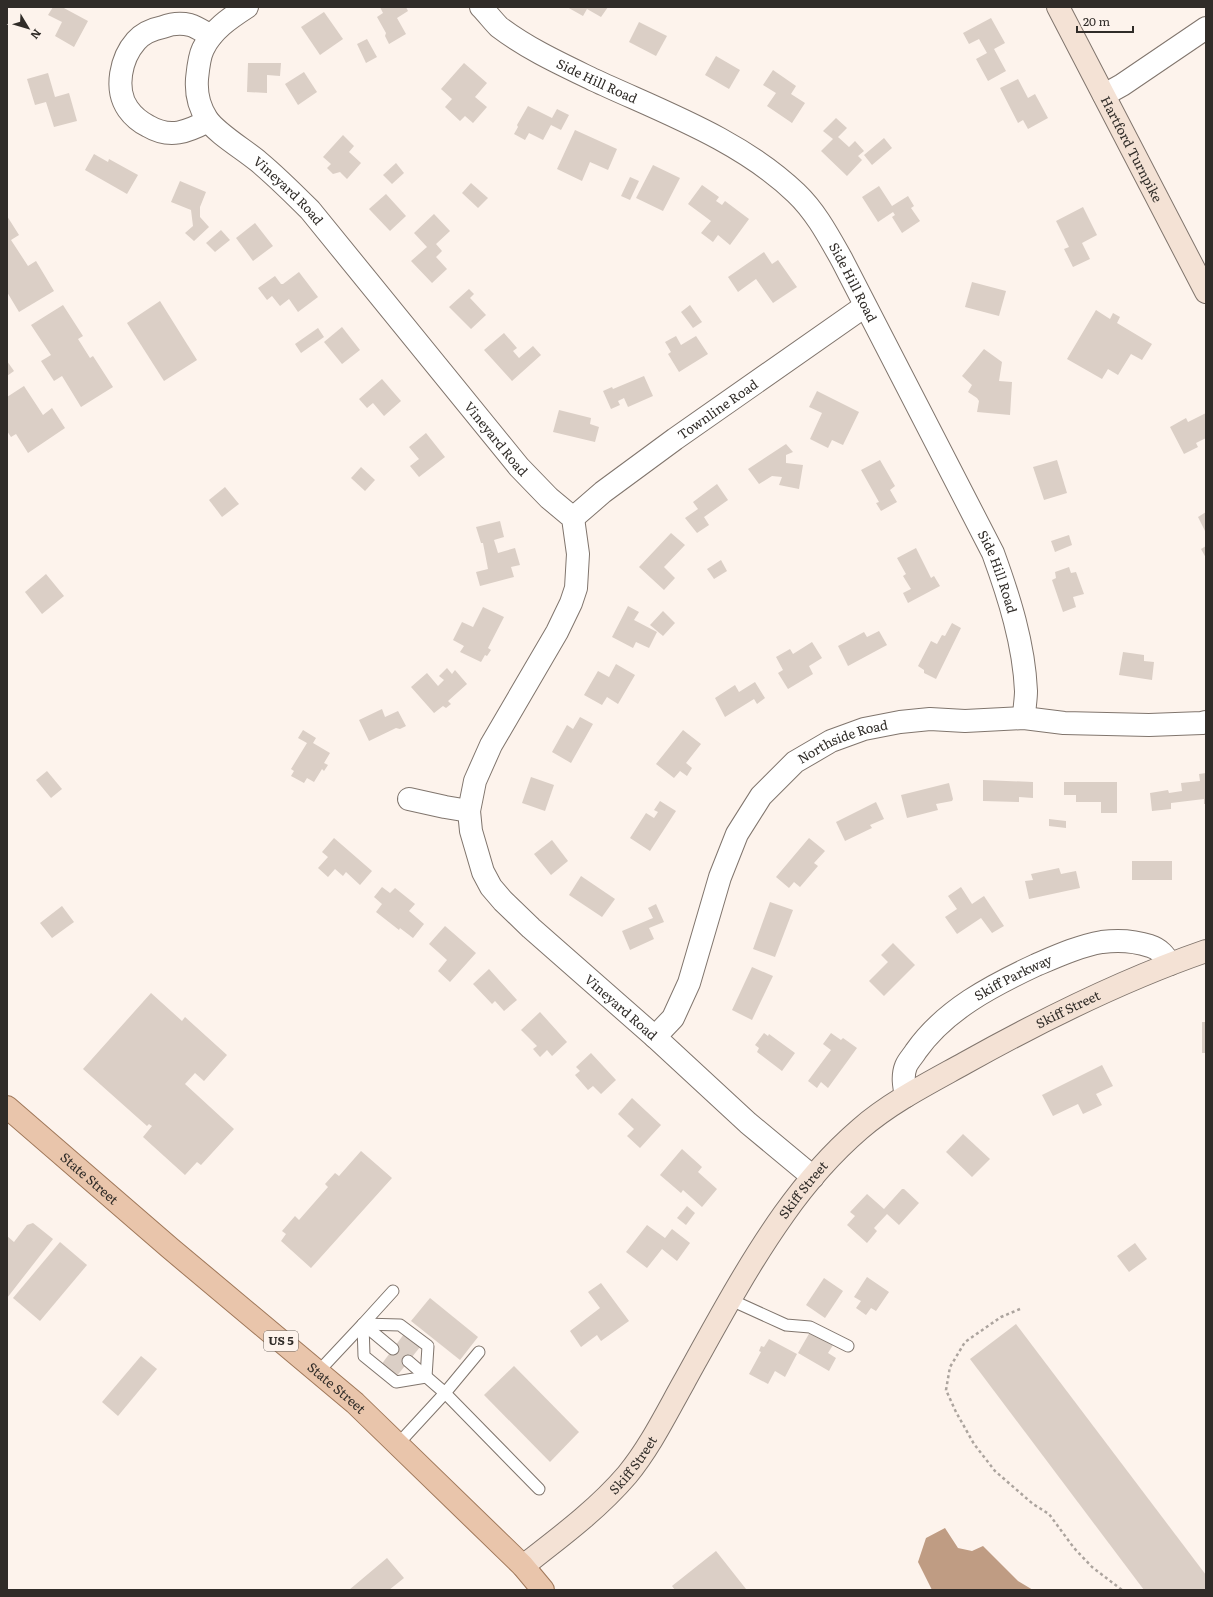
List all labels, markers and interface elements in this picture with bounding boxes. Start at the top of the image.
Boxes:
north arrow [8,8,48,48]
scale bar [1077,8,1133,34]
text: 20 m [1083,12,1110,30]
text: N [28,26,46,43]
street label: Side Hill Road [553,53,641,107]
street label: Hartford Turnpike [1097,92,1168,205]
street label: Vineyard Road [250,151,328,229]
street label: Side Hill Road [825,239,882,325]
street label: Townline Road [673,374,761,444]
street label: Vineyard Road [460,397,533,480]
street label: Side Hill Road [974,527,1022,615]
street label: Northside Road [794,715,889,768]
street label: Skiff Parkway [970,949,1055,1005]
street label: Vineyard Road [581,970,662,1044]
street label: Skiff Street [1032,985,1104,1032]
street label: State Street [57,1147,123,1209]
street label: Skiff Street [774,1156,832,1222]
road number: US 5 [264,1331,298,1351]
street label: State Street [304,1357,371,1418]
street label: Skiff Street [604,1431,661,1498]

